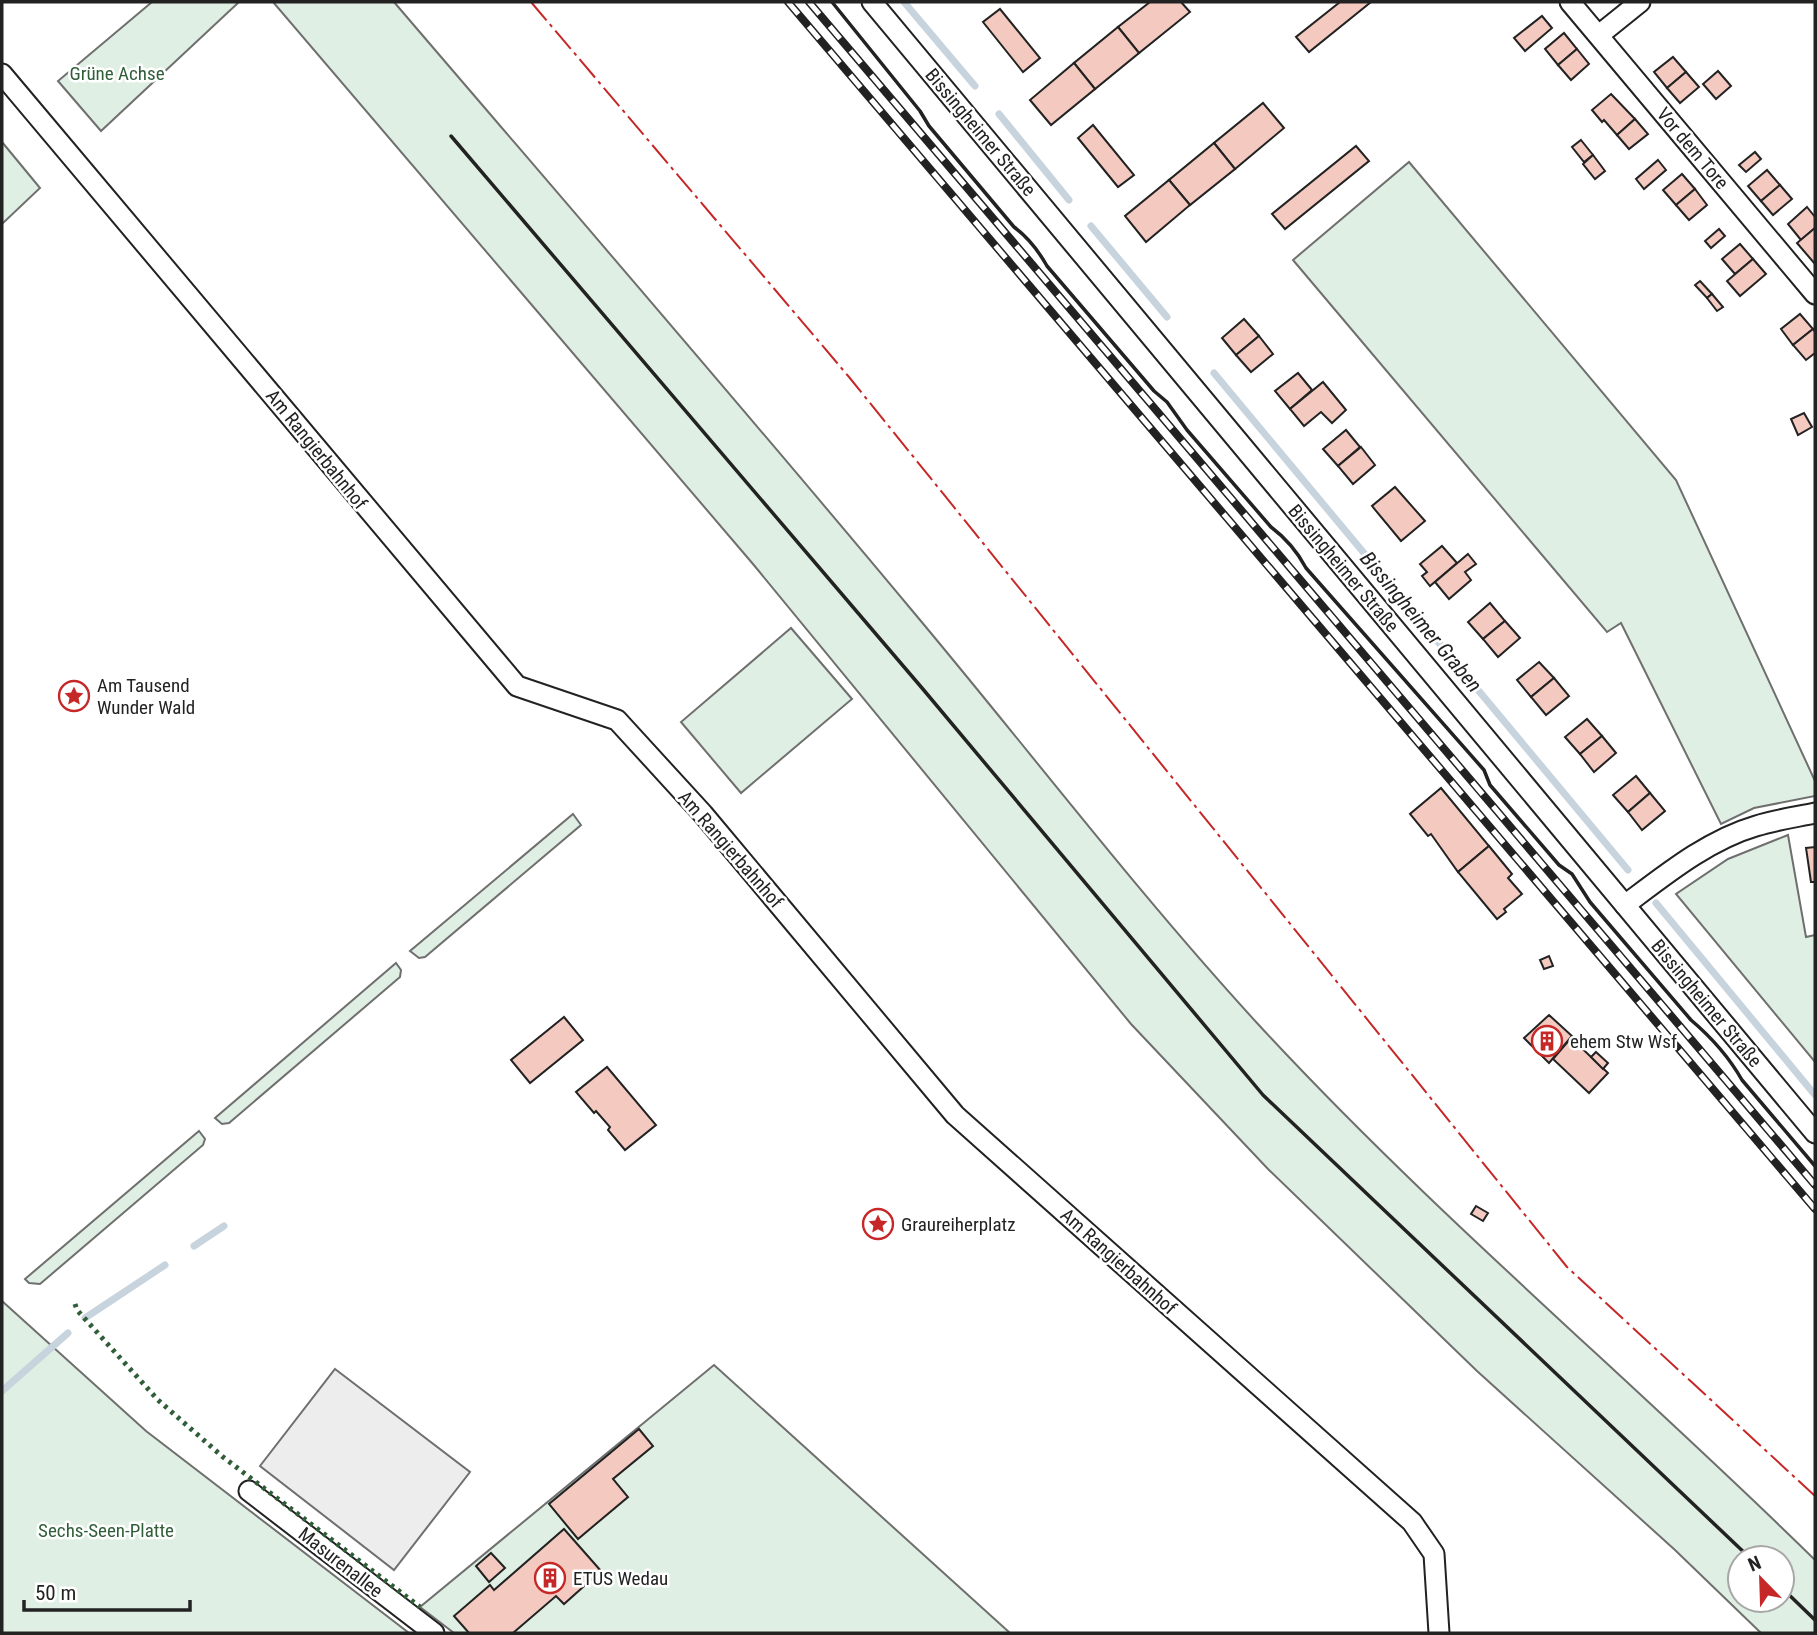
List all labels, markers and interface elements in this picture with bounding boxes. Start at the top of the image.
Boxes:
park label: Grüne Achse [69,62,165,85]
street label: Bissingheimer Straße [921,64,1041,201]
street label: Vor dem Tore [1652,103,1733,194]
street label: Am Rangierbahnhof [261,385,372,514]
street label: Bissingheimer Straße [1284,500,1404,637]
water label: Bissingheimer Graben [1355,547,1487,697]
place label: Am Tausend Wunder Wald [97,674,195,719]
place icon: Am Tausend Wunder Wald [57,679,91,713]
street label: Am Rangierbahnhof [673,786,788,913]
street label: Bissingheimer Straße [1647,935,1767,1072]
building icon: ehem Stw Wsf [1530,1024,1564,1058]
place label: ehem Stw Wsf [1570,1030,1677,1053]
street label: Am Rangierbahnhof [1056,1203,1181,1319]
place icon: Graureiherplatz [861,1207,895,1241]
place label: Graureiherplatz [901,1213,1015,1236]
park label: Sechs-Seen-Platte [38,1519,174,1542]
street label: Masurenallee [294,1522,388,1602]
north arrow [1726,1544,1796,1614]
text: N [1745,1551,1764,1577]
building icon: ETUS Wedau [533,1561,567,1595]
place label: ETUS Wedau [573,1567,668,1590]
scale bar [24,1568,191,1612]
text: 50 m [35,1581,76,1605]

